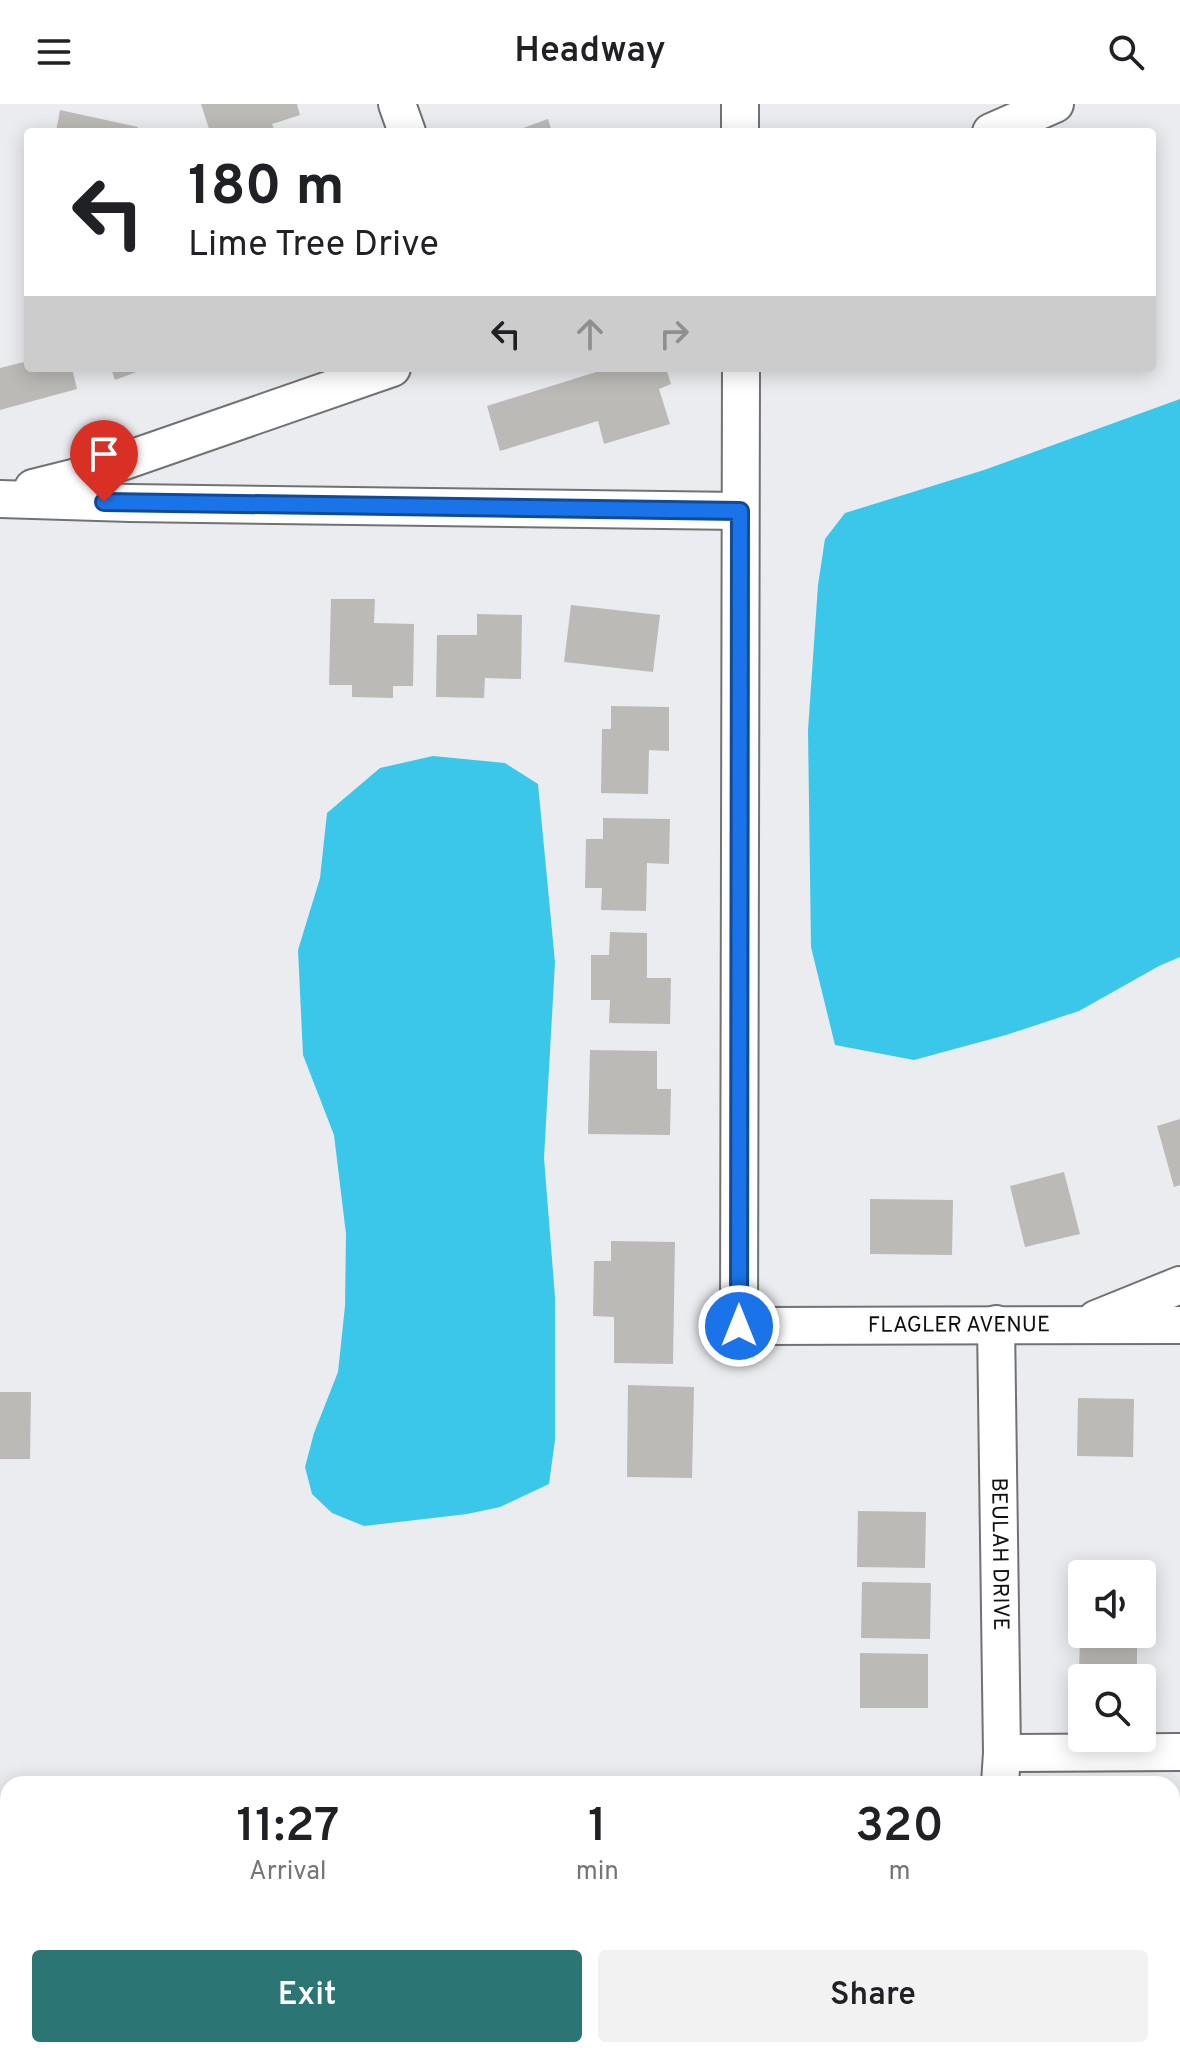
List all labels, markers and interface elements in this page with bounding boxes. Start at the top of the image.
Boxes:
text: Headway [514,29,666,75]
icon: menu [32,30,76,74]
icon: search [1104,30,1148,74]
text: 180 m [188,154,345,224]
icon: left [56,160,160,264]
text: Lime Tree Drive [188,223,439,269]
icon: left [484,312,528,356]
icon: ahead [568,312,612,356]
icon: right [652,312,696,356]
pin [70,420,138,502]
icon: arrive [82,432,126,476]
position arrow [697,1284,781,1368]
street label: FLAGLER AVENUE [868,1312,1050,1339]
street label: BEULAH DRIVE [985,1477,1014,1631]
map controls [1068,1560,1156,1752]
button: sound [1068,1560,1156,1648]
button: search [1068,1664,1156,1752]
text: 11:27 [236,1798,340,1858]
text: 1 [588,1798,607,1858]
text: 320 [855,1798,944,1858]
text: Arrival [249,1856,327,1889]
text: min [576,1856,619,1889]
text: m [888,1856,911,1889]
button: Exit [32,1950,582,2042]
button: Share [598,1950,1148,2042]

